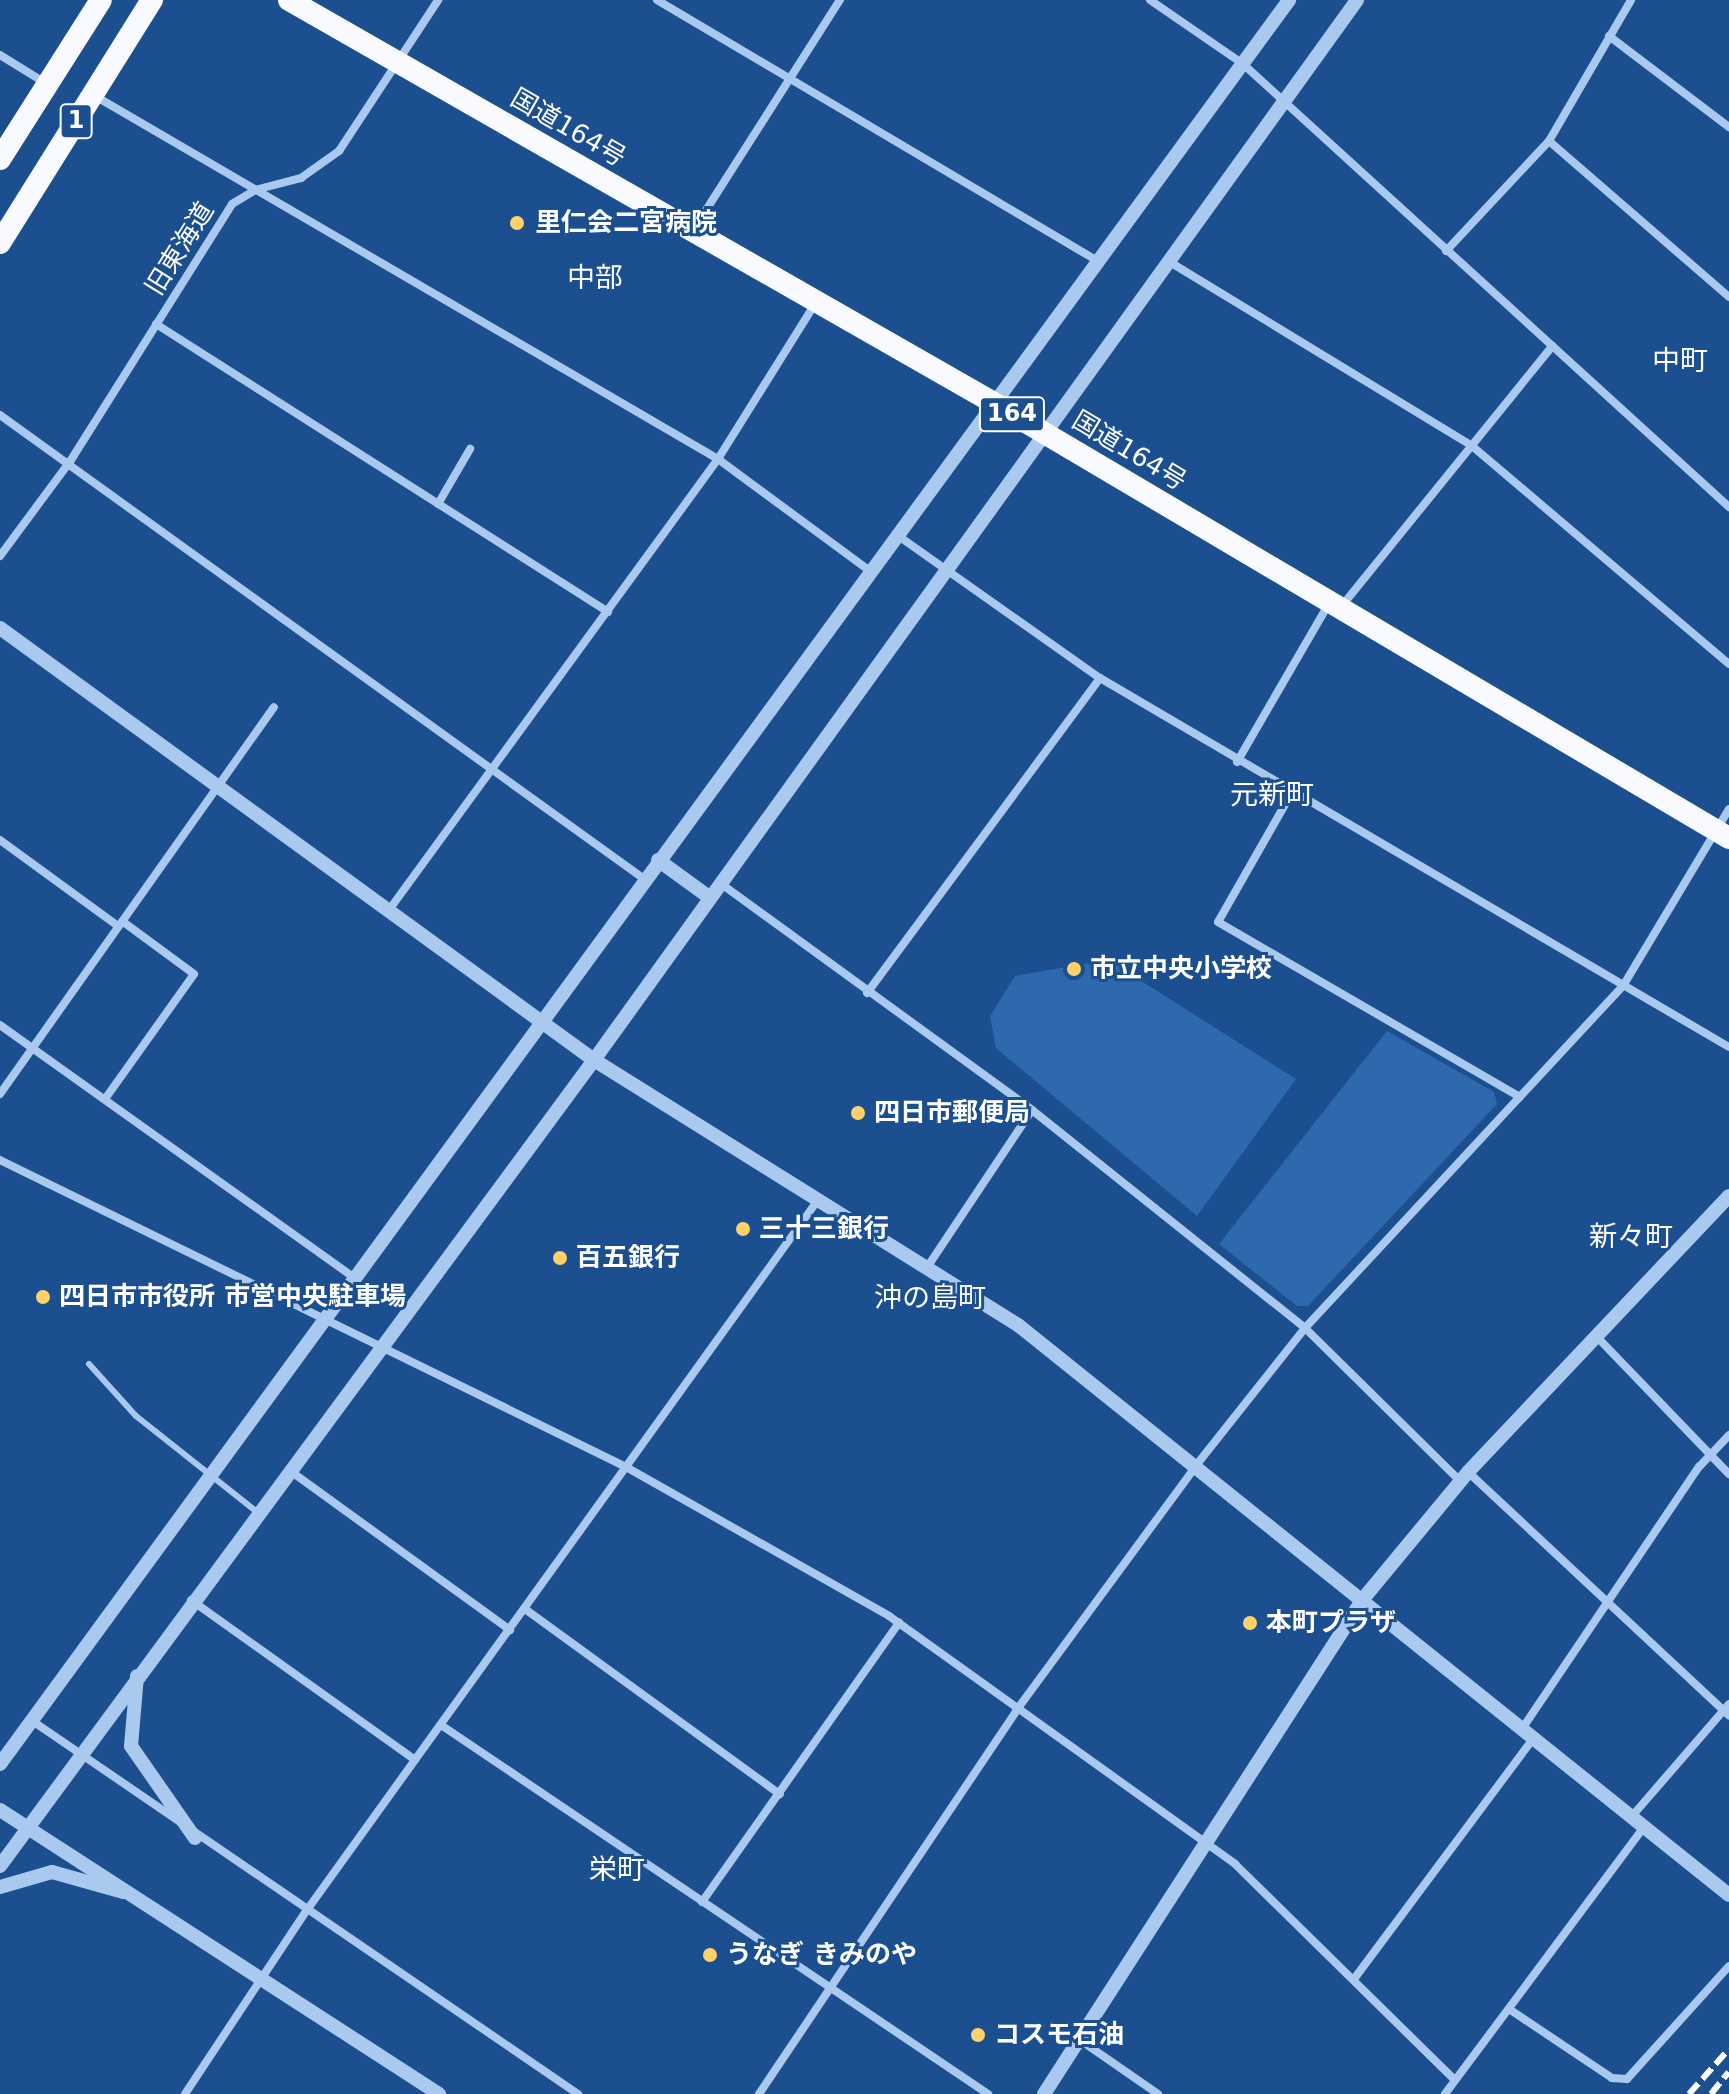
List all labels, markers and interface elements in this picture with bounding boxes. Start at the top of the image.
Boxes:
street label: 国道164号 [505,83,631,173]
road number: 1 [58,101,94,141]
street label: 旧東海道 [139,197,221,301]
place label: 里仁会二宮病院 [535,207,717,239]
marker: 里仁会二宮病院 [506,212,528,234]
district label: 中部 [567,261,623,295]
district label: 中町 [1652,344,1708,378]
road number: 164 [978,394,1046,434]
street label: 国道164号 [1066,405,1192,497]
district label: 元新町 [1230,778,1314,812]
place label: 市立中央小学校 [1090,953,1272,985]
marker: 市立中央小学校 [1065,960,1083,978]
place label: 四日市郵便局 [874,1097,1030,1129]
marker: 四日市郵便局 [849,1104,867,1122]
place label: 三十三銀行 [759,1213,889,1245]
marker: 三十三銀行 [734,1220,752,1238]
district label: 新々町 [1589,1220,1673,1254]
place label: 百五銀行 [576,1242,680,1274]
marker: 百五銀行 [551,1249,569,1267]
place label: 四日市市役所 市営中央駐車場 [59,1281,406,1313]
district label: 沖の島町 [874,1281,986,1315]
marker: 四日市市役所 市営中央駐車場 [34,1288,52,1306]
place label: 本町プラザ [1266,1607,1396,1639]
marker: 本町プラザ [1241,1614,1259,1632]
district label: 栄町 [589,1853,645,1887]
place label: うなぎ きみのや [726,1939,917,1971]
marker: うなぎ きみのや [701,1946,719,1964]
place label: コスモ石油 [994,2019,1124,2051]
marker: コスモ石油 [969,2026,987,2044]

